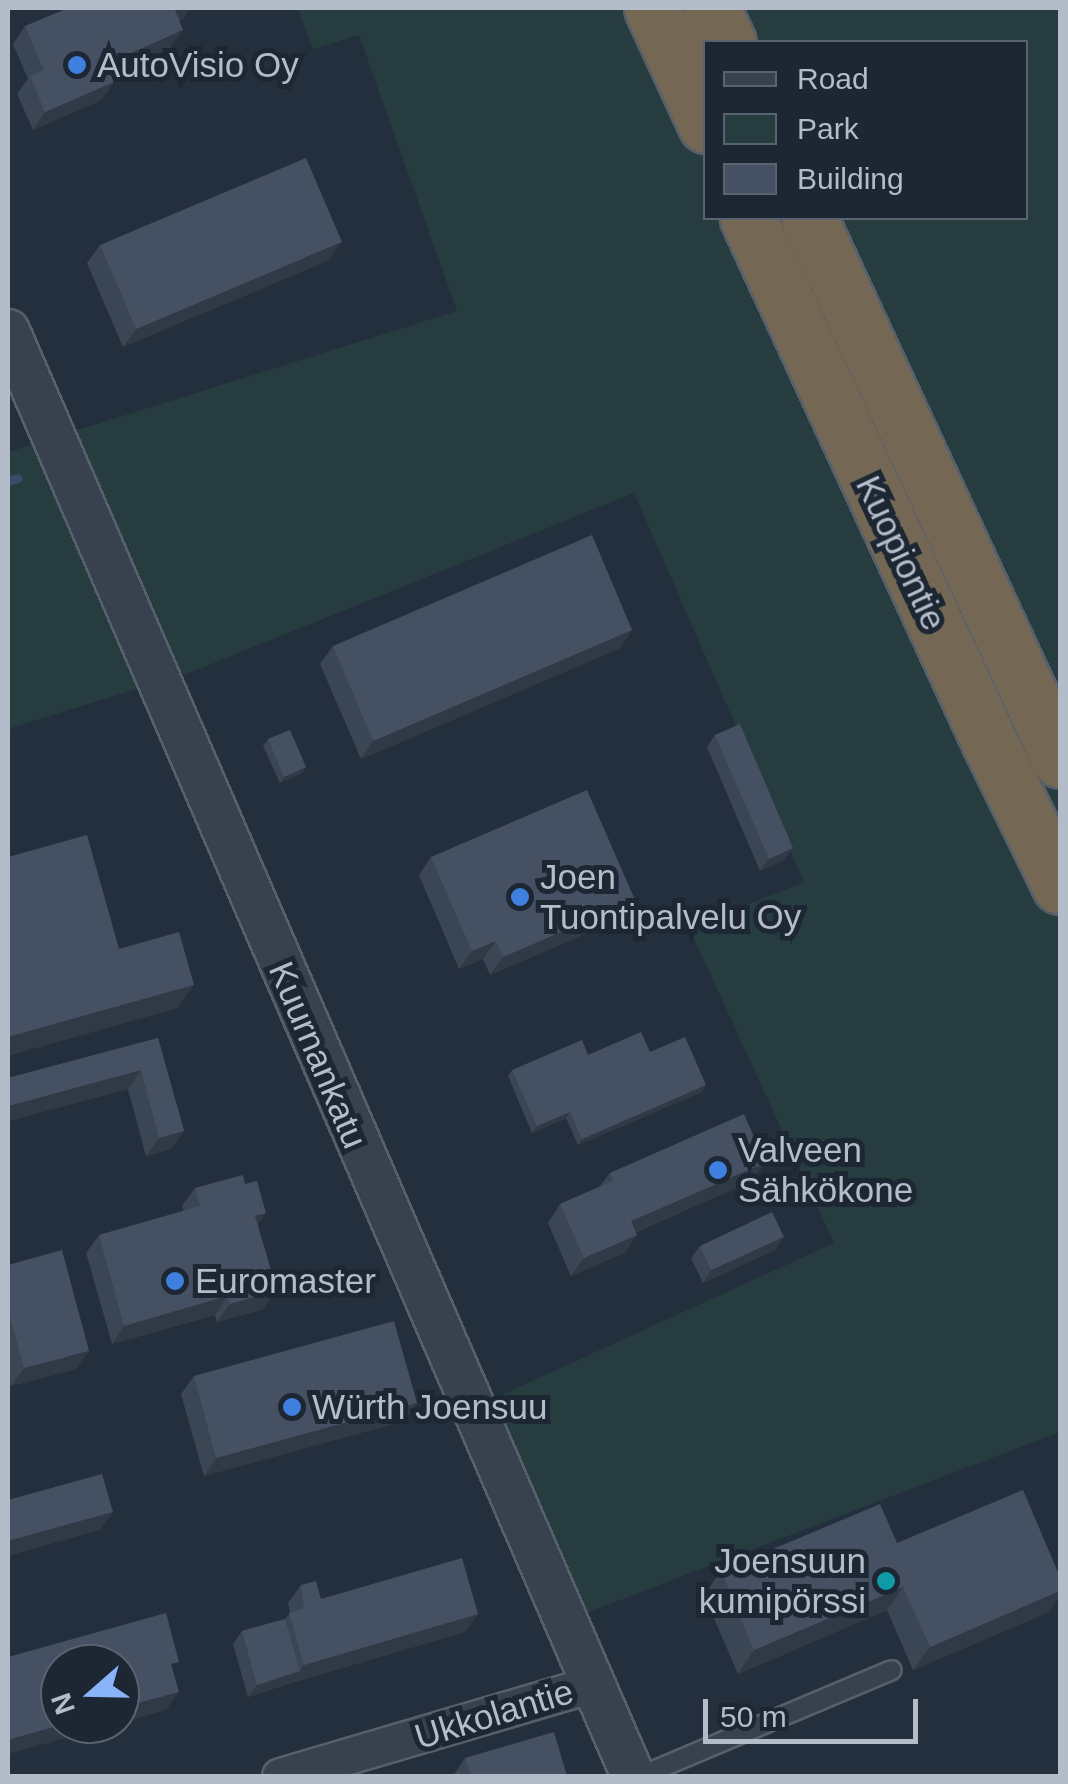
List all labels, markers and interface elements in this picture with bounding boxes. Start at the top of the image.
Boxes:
legend [703,40,1028,220]
place label: AutoVisio Oy [97,44,299,86]
marker: AutoVisio Oy [66,54,88,76]
text: Road [797,62,869,95]
text: Park [797,112,859,145]
text: Building [797,162,904,195]
street label: Kuopiontie [847,469,955,637]
place label: Joen Tuontipalvelu Oy [540,856,801,938]
marker: Joen Tuontipalvelu Oy [509,886,531,908]
street label: Kuurnankatu [260,955,376,1155]
place label: Valveen Sähkökone [738,1129,913,1211]
marker: Valveen Sähkökone [707,1159,729,1181]
place label: Euromaster [195,1260,376,1302]
marker: Euromaster [164,1270,186,1292]
place label: Würth Joensuu [312,1386,547,1428]
marker: Würth Joensuu [281,1396,303,1418]
place label: Joensuun kumipörssi [699,1540,866,1622]
marker: Joensuun kumipörssi [875,1570,897,1592]
north arrow [40,1644,140,1744]
street label: Ukkolantie [410,1670,578,1758]
scale bar [708,1679,923,1741]
text: N [45,1689,81,1719]
text: 50 m [720,1700,787,1733]

